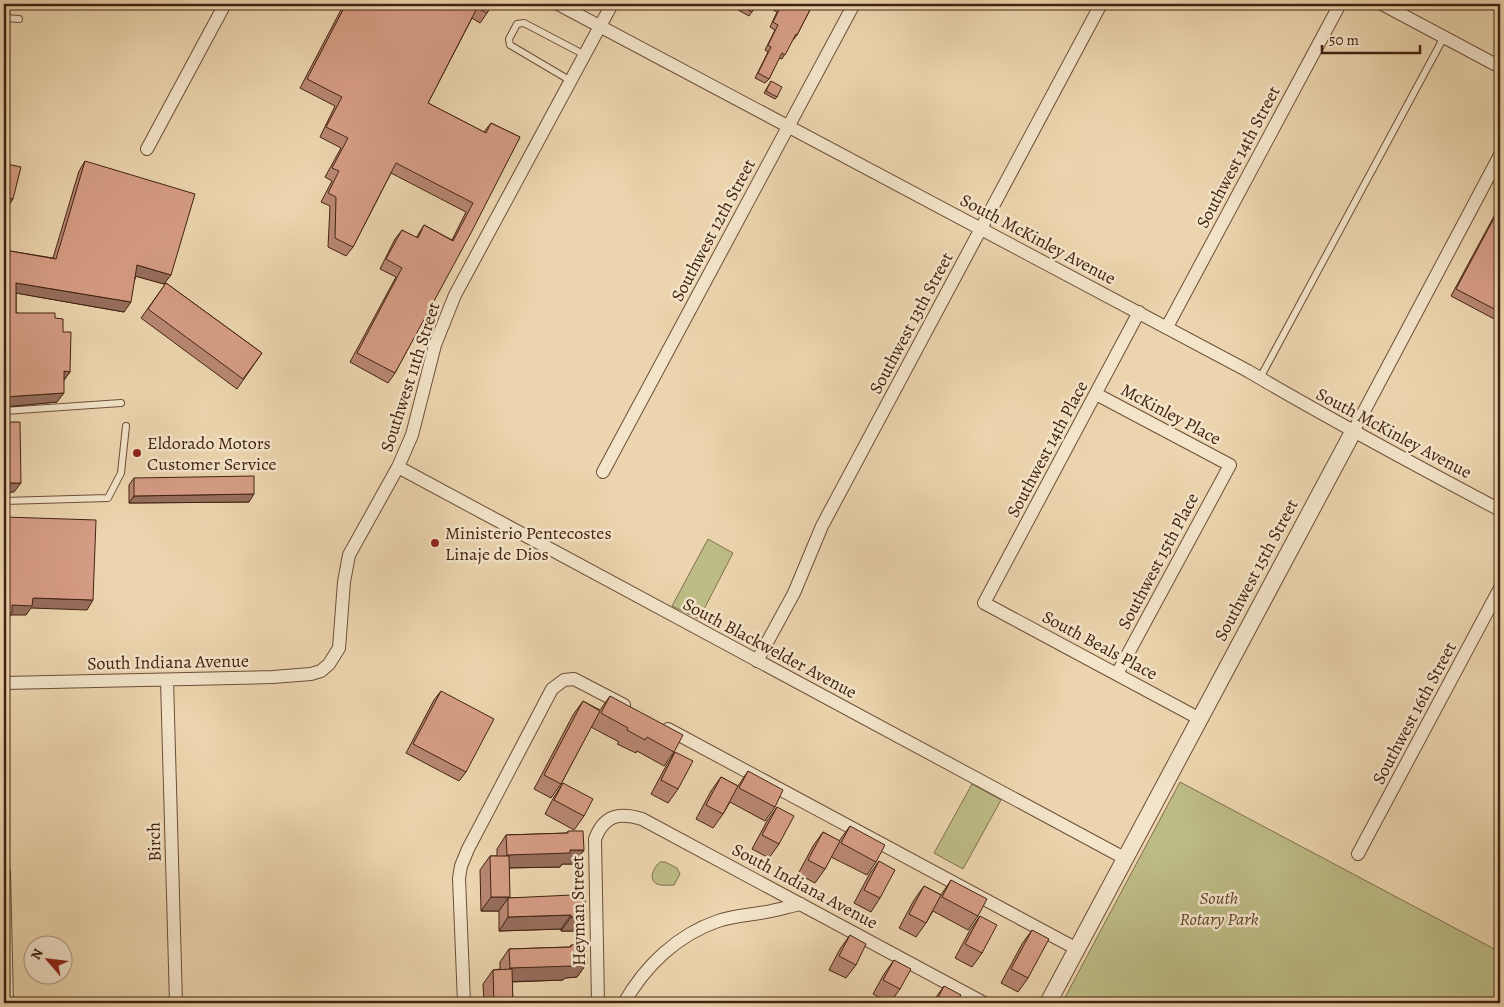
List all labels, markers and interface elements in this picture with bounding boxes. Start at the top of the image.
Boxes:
scale bar [1322,22,1419,54]
text: 50 m [1329,30,1359,50]
street label: Southwest 14th Street [1190,82,1286,232]
street label: Southwest 12th Street [665,154,761,306]
street label: South McKinley Avenue [956,188,1120,290]
street label: Southwest 13th Street [863,248,959,398]
street label: Southwest 11th Street [374,299,446,455]
street label: Southwest 14th Place [1001,376,1093,522]
street label: McKinley Place [1117,377,1225,451]
street label: South McKinley Avenue [1312,382,1476,484]
place label: Eldorado Motors Customer Service [147,431,277,476]
marker: Eldorado Motors Customer Service [131,447,143,459]
street label: Southwest 15th Place [1112,489,1204,633]
street label: Southwest 15th Street [1208,495,1304,645]
place label: Ministerio Pentecostes Linaje de Dios [445,521,612,566]
marker: Ministerio Pentecostes Linaje de Dios [429,537,441,549]
street label: South Blackwelder Avenue [679,592,861,704]
street label: South Beals Place [1038,605,1162,685]
street label: Southwest 16th Street [1366,637,1462,788]
street label: South Indiana Avenue [87,649,249,675]
street label: Birch [141,821,167,862]
street label: South Indiana Avenue [728,837,882,935]
street label: Heyman Street [565,856,591,966]
park label: South Rotary Park [1179,886,1259,931]
north arrow [22,934,72,984]
text: N [26,945,48,963]

